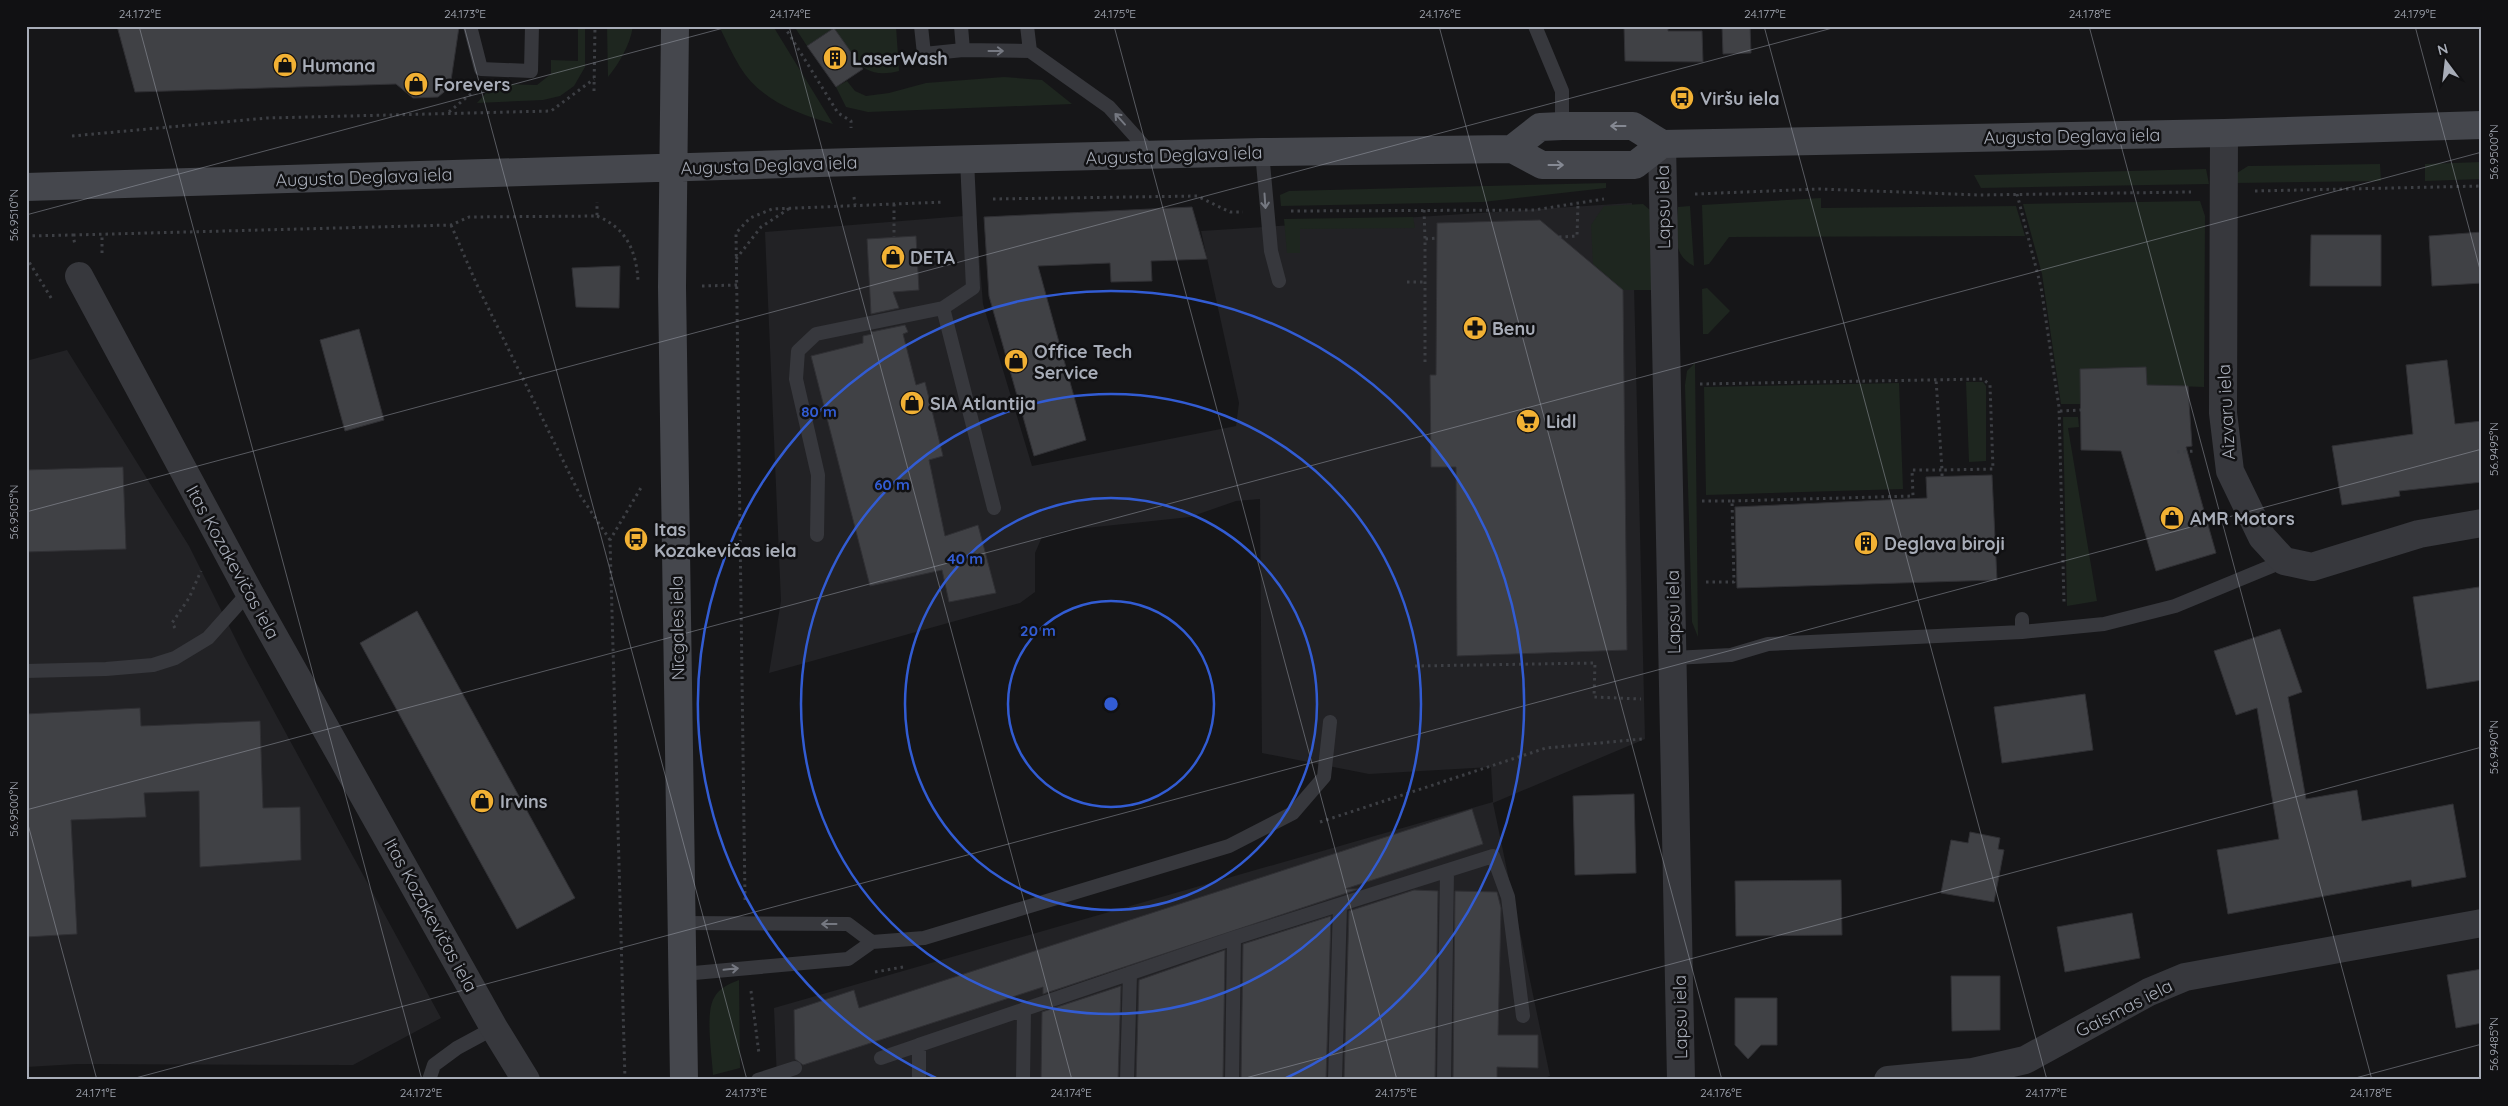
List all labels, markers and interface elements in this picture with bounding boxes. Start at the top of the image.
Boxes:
text: 24.172°E [119,6,161,21]
text: 24.173°E [444,6,486,21]
text: 24.174°E [769,6,811,21]
text: 24.175°E [1094,6,1136,21]
text: 24.176°E [1419,6,1461,21]
text: 24.177°E [1744,6,1786,21]
text: 24.178°E [2069,6,2111,21]
text: 24.179°E [2394,6,2436,21]
north arrow [2420,38,2470,88]
text: N [2435,39,2450,59]
building icon: LaserWash [822,45,848,71]
one-way arrow [988,46,1004,55]
place label: LaserWash [852,47,948,70]
shop icon: Humana [272,52,298,78]
place label: Humana [302,54,375,77]
shop icon: Forevers [403,71,429,97]
place label: Forevers [434,73,510,96]
bus stop icon: Viršu iela [1669,85,1695,111]
place label: Viršu iela [1700,87,1780,110]
one-way arrow [1114,113,1126,126]
one-way arrow [1610,121,1626,131]
street label: Augusta Deglava iela [1983,123,2161,149]
text: 56.9500°N [2486,124,2501,180]
street label: Augusta Deglava iela [1085,140,1263,170]
street label: Augusta Deglava iela [680,150,858,180]
one-way arrow [1548,160,1564,170]
street label: Augusta Deglava iela [275,162,453,192]
street label: Lapsu iela [1651,165,1675,249]
text: 56.9510°N [6,189,21,241]
one-way arrow [1260,192,1270,208]
shop icon: DETA [880,244,906,270]
place label: DETA [910,246,956,269]
pharmacy icon: Benu [1462,315,1488,341]
place label: Benu [1492,317,1536,340]
place label: Office Tech Service [1034,340,1132,384]
shop icon: Office Tech Service [1003,348,1029,374]
street label: Aizvaru iela [2212,364,2240,460]
shop icon: SIA Atlantija [899,390,925,416]
place label: SIA Atlantija [930,392,1036,415]
text: 80 m [801,402,837,421]
supermarket icon: Lidl [1515,408,1541,434]
place label: Lidl [1546,410,1577,433]
text: 56.9495°N [2486,422,2501,476]
text: 60 m [874,475,910,494]
street label: Itas Kozakevičas iela [181,481,285,643]
text: 56.9505°N [6,485,21,539]
shop icon: AMR Motors [2159,505,2185,531]
place label: AMR Motors [2190,507,2295,530]
place label: Itas Kozakevičas iela [654,518,797,562]
bus stop icon: Itas Kozakevičas iela [623,526,649,552]
building icon: Deglava biroji [1853,530,1879,556]
place label: Deglava biroji [1884,532,2005,555]
text: 40 m [947,549,983,568]
street label: Lapsu iela [1661,570,1685,654]
street label: Nīcgales iela [665,575,689,681]
text: 20 m [1020,621,1056,640]
centre of rings [1102,695,1120,713]
text: 56.9490°N [2486,720,2501,774]
text: 56.9500°N [6,781,21,837]
shop icon: Irvins [469,788,495,814]
place label: Irvins [500,790,548,813]
street label: Itas Kozakevičas iela [379,834,483,996]
one-way arrow [822,919,838,929]
one-way arrow [723,964,739,974]
street label: Gaismas iela [2072,974,2176,1042]
street label: Lapsu iela [1668,975,1692,1059]
text: 56.9485°N [2486,1017,2501,1071]
text: 24.171°E [76,1085,117,1100]
text: 24.172°E [400,1085,442,1100]
text: 24.173°E [725,1085,767,1100]
text: 24.174°E [1050,1085,1092,1100]
text: 24.175°E [1375,1085,1417,1100]
text: 24.176°E [1700,1085,1742,1100]
text: 24.177°E [2025,1085,2067,1100]
text: 24.178°E [2350,1085,2392,1100]

